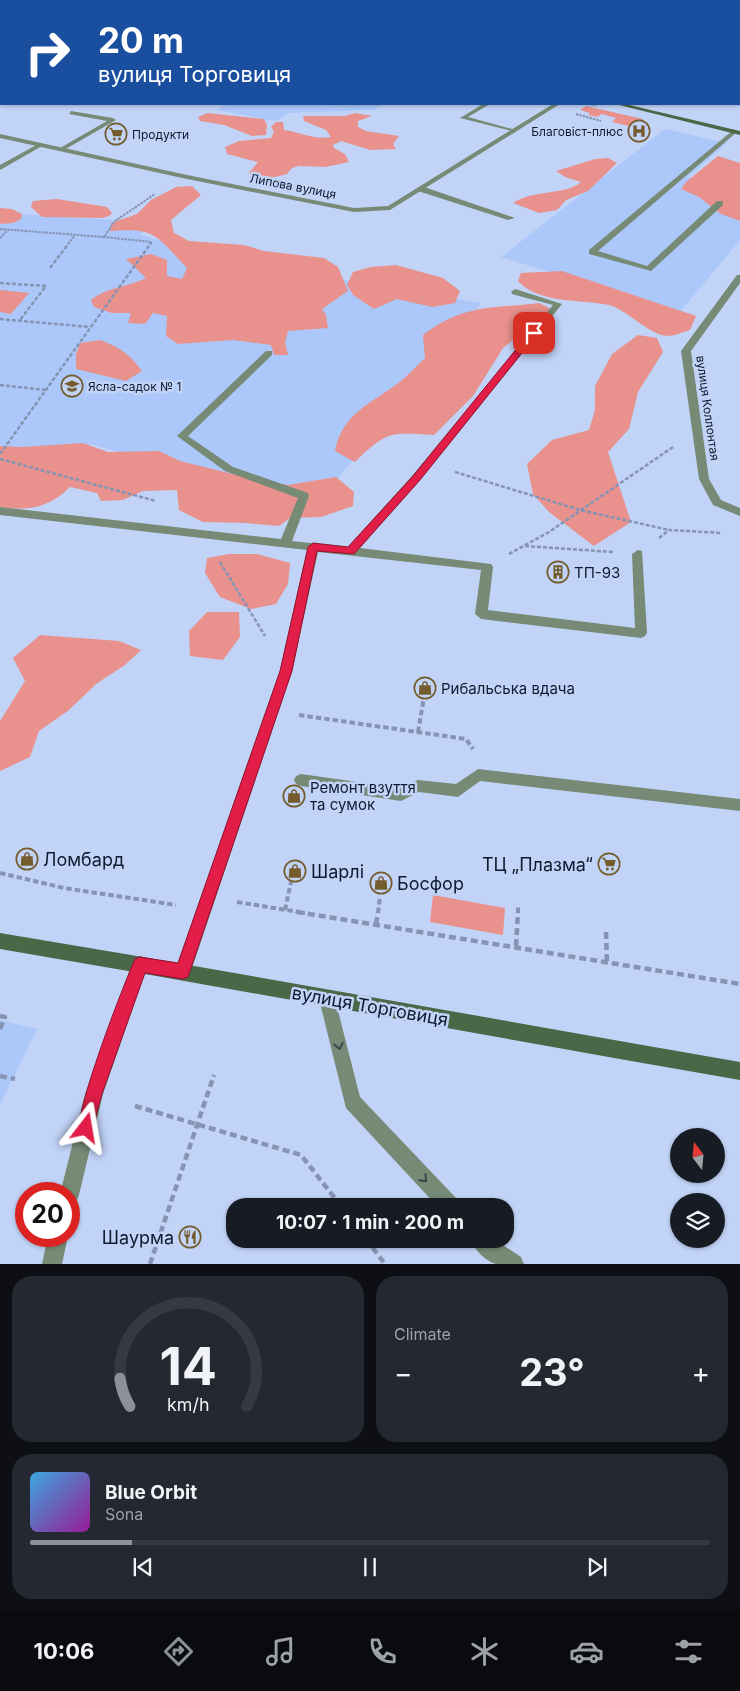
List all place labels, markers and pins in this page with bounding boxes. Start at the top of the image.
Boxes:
hospital icon: Благовіст-плюс [627,119,651,143]
supermarket icon: Продукти [104,122,128,146]
place label: Благовіст-плюс [531,124,623,139]
place label: Продукти [132,127,189,142]
pin [513,312,555,354]
school or university icon: Ясла-садок № 1 [60,374,84,398]
place label: Ясла-садок № 1 [88,379,181,394]
building icon: ТП-93 [546,560,570,584]
place label: ТП-93 [574,563,620,582]
shop icon: Рибальська вдача [413,676,437,700]
place label: Рибальська вдача [441,679,575,698]
place label: Ремонт взуття та сумок [310,778,416,814]
shop icon: Ремонт взуття та сумок [282,784,306,808]
shop icon: Ломбард [15,847,39,871]
place label: Ломбард [43,849,124,870]
supermarket icon: ТЦ „Плазма“ [597,852,621,876]
place label: ТЦ „Плазма“ [482,854,593,875]
shop icon: Шарлі [283,859,307,883]
place label: Шарлі [311,861,364,882]
shop icon: Босфор [369,871,393,895]
place label: Босфор [397,873,464,894]
restaurant icon: Шаурма [178,1225,202,1249]
place label: Шаурма [102,1227,174,1248]

